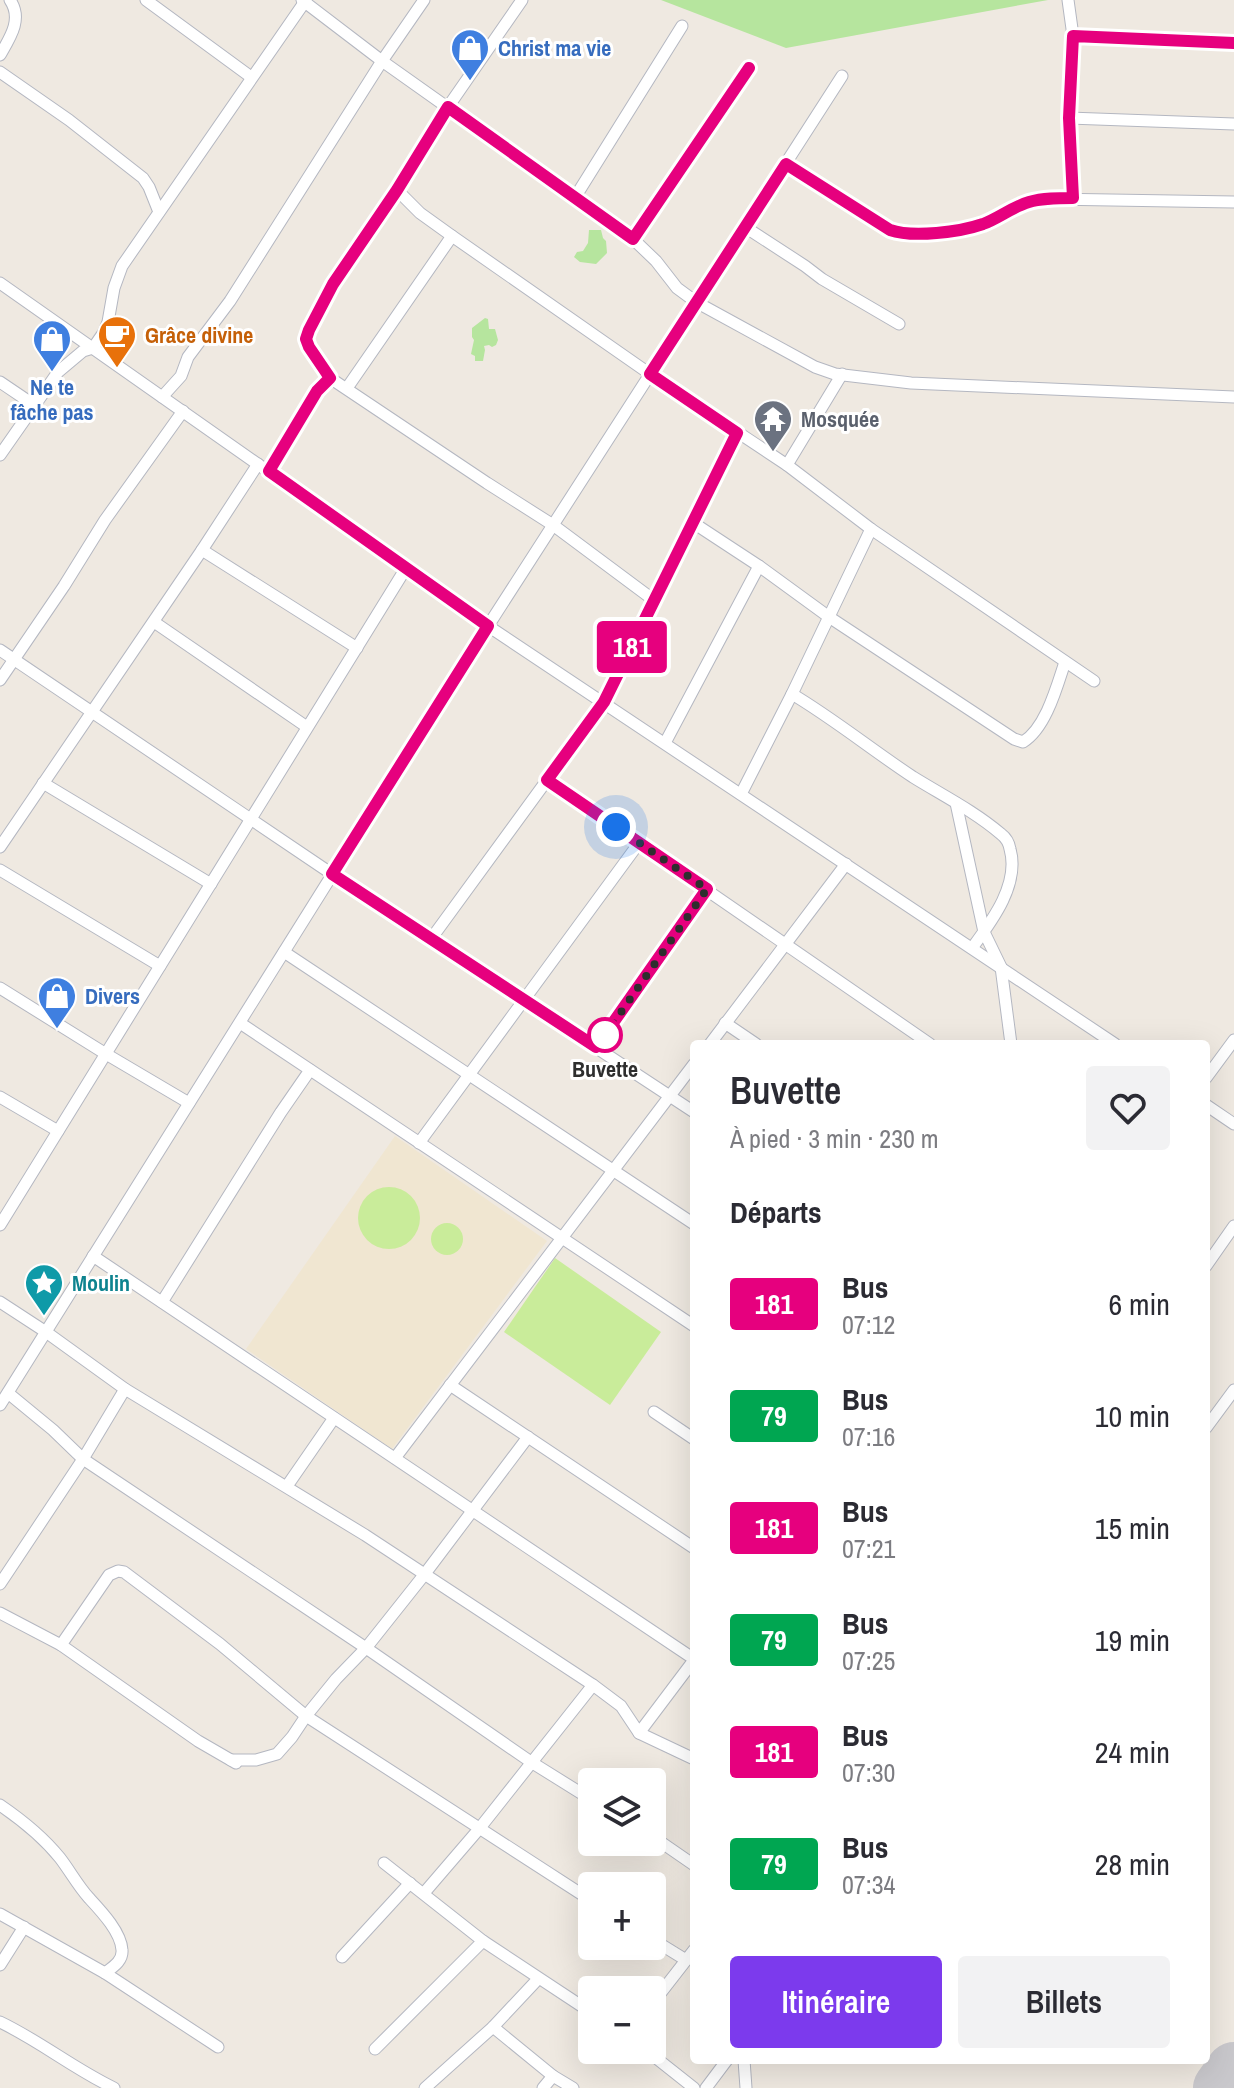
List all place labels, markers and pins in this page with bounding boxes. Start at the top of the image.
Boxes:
shop icon: Christ ma vie [449,27,491,82]
place label: Christ ma vie [498,33,611,63]
cafe icon: Grâce divine [96,314,138,369]
shop icon: Ne te fâche pas [31,318,73,373]
place label: Grâce divine [145,320,253,350]
place label: Ne te fâche pas [10,372,94,427]
temple icon: Mosquée [752,398,794,453]
place label: Mosquée [801,404,879,434]
shop icon: Divers [36,975,78,1030]
place label: Divers [85,981,140,1011]
marker: Buvette [588,1018,622,1052]
place label: Buvette [572,1054,638,1084]
place icon: Moulin [23,1262,65,1317]
place label: Moulin [72,1268,130,1298]

